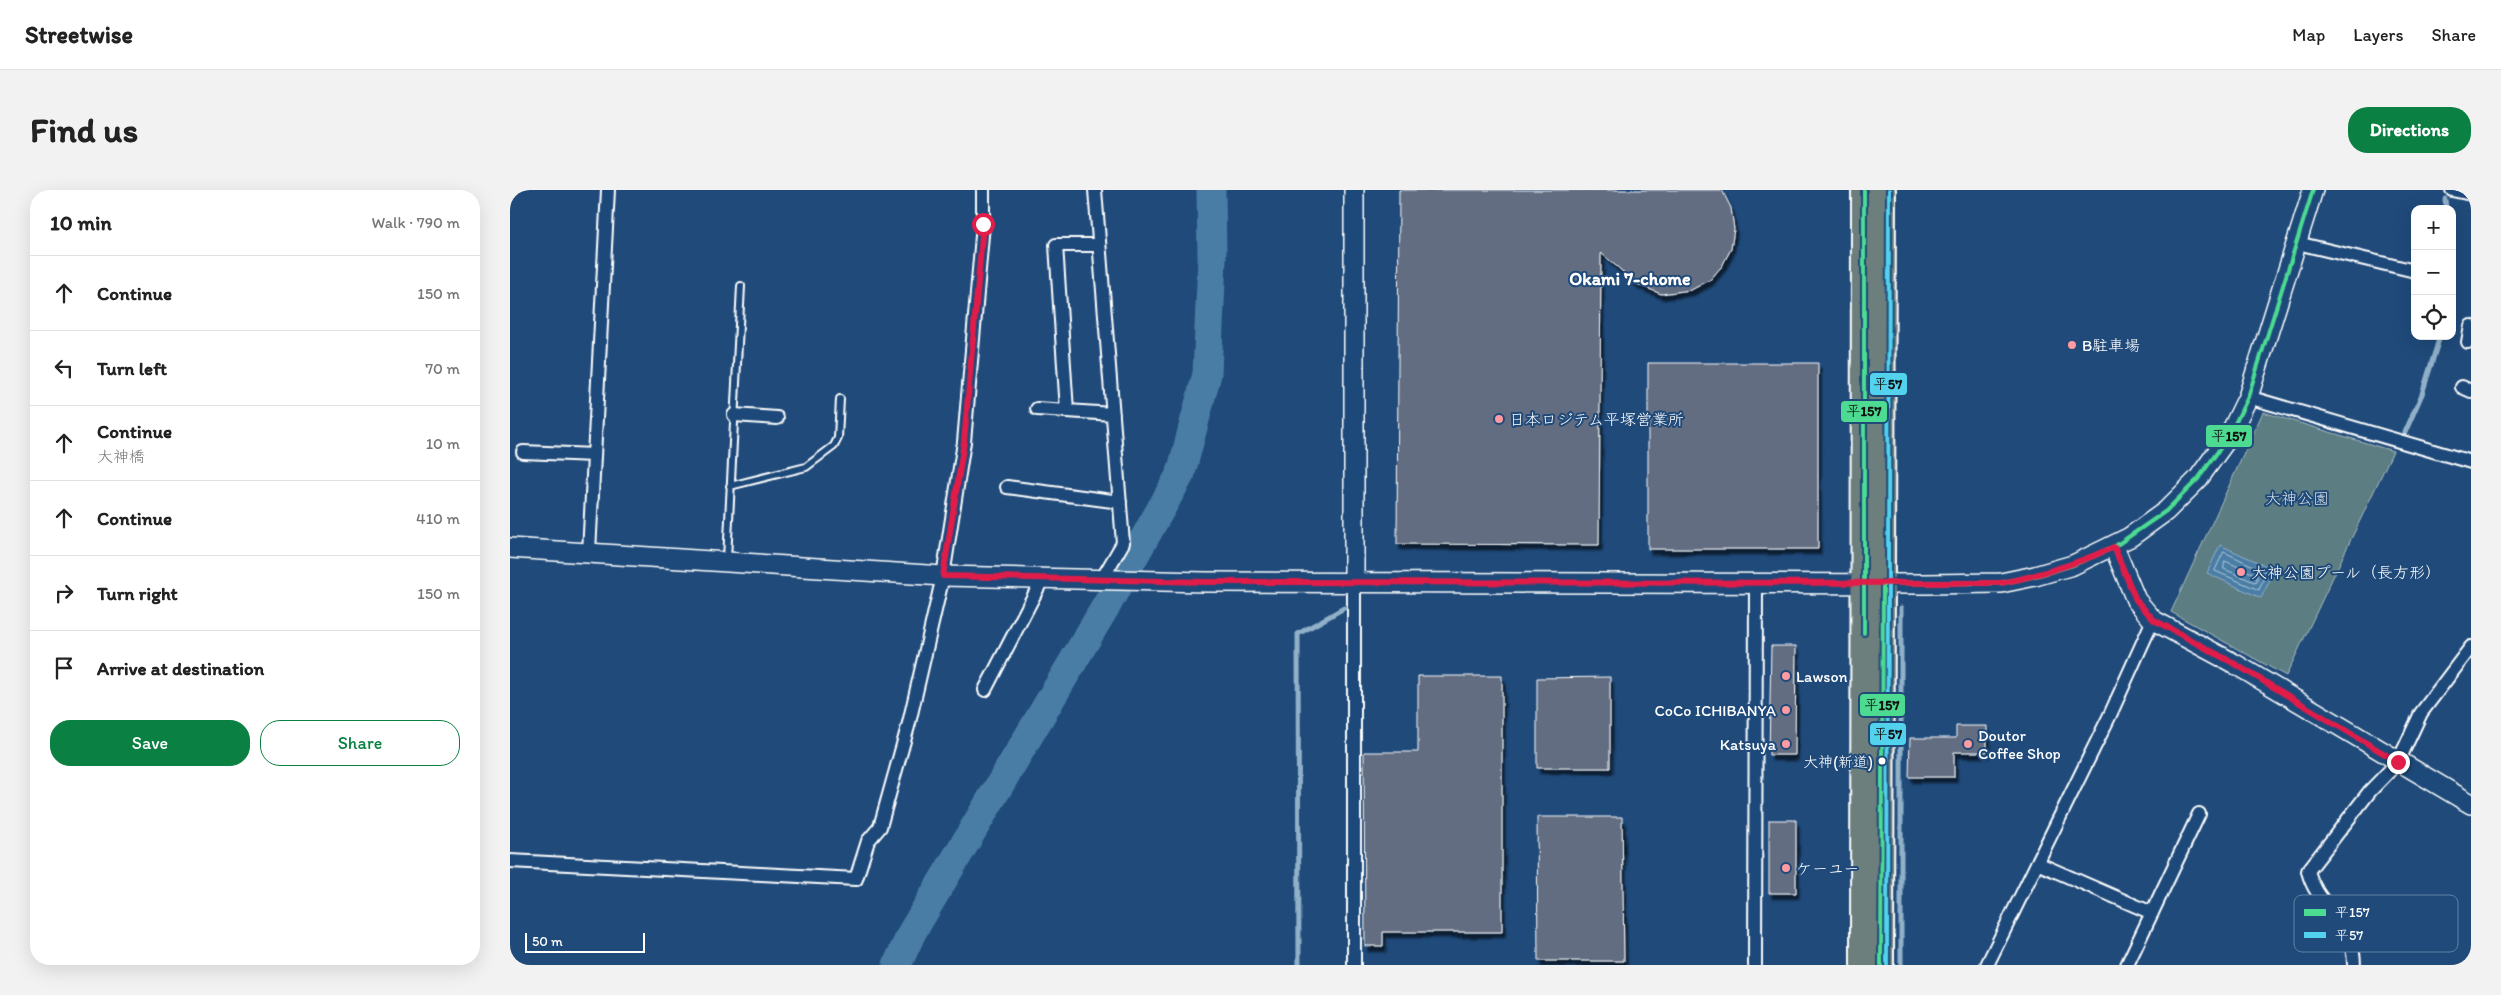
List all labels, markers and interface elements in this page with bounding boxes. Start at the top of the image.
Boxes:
text: Streetwise [25,20,133,49]
text: Map [2292,24,2325,46]
text: Layers [2353,24,2403,46]
text: Share [2431,24,2476,46]
button: Directions [2348,107,2471,153]
text: Find us [30,109,138,151]
map controls [2411,205,2456,340]
button: + [2411,205,2456,250]
text: 10 min [50,210,112,235]
text: Walk · 790 m [372,213,460,232]
route start [972,213,995,236]
button: − [2411,250,2456,295]
district label: Okami 7-chome [1569,268,1691,290]
icon: ahead [50,279,78,307]
text: Continue [97,282,172,305]
text: 150 m [417,284,460,303]
button: locate [2411,295,2456,340]
place label: B駐車場 [2082,336,2140,355]
marker: B駐車場 [2066,339,2078,351]
icon: left [50,354,78,382]
text: Turn left [97,357,167,380]
text: 70 m [425,359,460,378]
line badge: 平57 [1869,372,1908,396]
text: 平57 [1874,376,1902,393]
line badge: 平157 [1840,400,1888,423]
text: 平157 [1847,403,1881,420]
place label: 日本ロジテム平塚営業所 [1509,410,1684,429]
marker: 日本ロジテム平塚営業所 [1493,413,1505,425]
text: Continue [97,420,172,443]
line badge: 平157 [2205,424,2253,448]
text: 平157 [2212,428,2246,445]
icon: ahead [50,429,78,457]
text: 10 m [426,434,460,453]
text: 大神橋 [97,447,145,466]
park label: 大神公園 [2265,489,2329,508]
icon: ahead [50,504,78,532]
text: Continue [97,507,172,530]
text: 410 m [416,509,460,528]
place label: 大神公園プール（長方形） [2251,563,2441,582]
marker: 大神公園プール（長方形） [2235,566,2247,578]
icon: right [50,579,78,607]
text: Turn right [97,582,178,605]
text: 150 m [417,584,460,603]
icon: arrive [50,654,78,682]
text: Arrive at destination [97,657,264,680]
place label: Lawson [1796,667,1848,686]
marker: Lawson [1780,670,1792,682]
line badge: 平157 [1859,693,1906,717]
text: 平157 [1865,697,1899,714]
place label: CoCo ICHIBANYA [1654,701,1776,720]
marker: CoCo ICHIBANYA [1780,704,1792,716]
button: Save [50,720,250,766]
button: Share [260,720,460,766]
line badge: 平57 [1869,722,1907,746]
text: 平57 [1874,726,1902,743]
place label: Doutor Coffee Shop [1978,726,2061,763]
place label: Katsuya [1720,735,1777,754]
marker: Katsuya [1780,738,1792,750]
marker: Doutor Coffee Shop [1962,738,1974,750]
route end [2387,751,2410,774]
place label: 大神(新道) [1803,753,1873,771]
marker: 大神(新道) [1877,756,1887,766]
place label: ケーユー [1796,859,1859,878]
marker: ケーユー [1780,862,1792,874]
legend [2294,895,2458,952]
text: 平157 [2335,904,2370,921]
text: 平57 [2335,927,2363,944]
scale bar [525,930,645,953]
text: 50 m [532,933,563,950]

